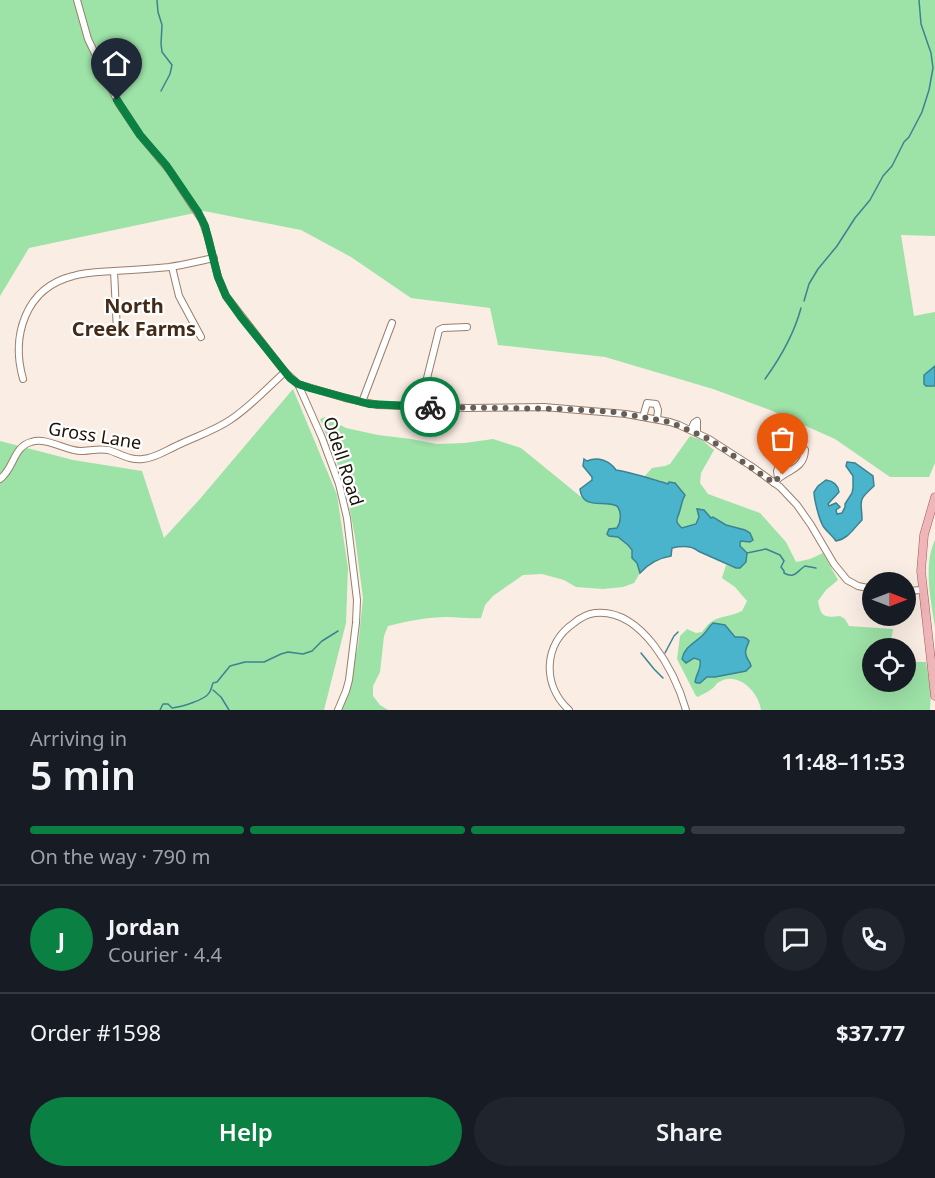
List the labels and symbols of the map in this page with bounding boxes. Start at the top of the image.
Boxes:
pin [91,38,142,100]
district label: North Creek Farms [72,292,196,342]
courier [400,377,460,437]
street label: Odell Road [318,413,370,509]
pin [757,413,808,475]
street label: Gross Lane [47,416,143,454]
north arrow [862,572,916,626]

